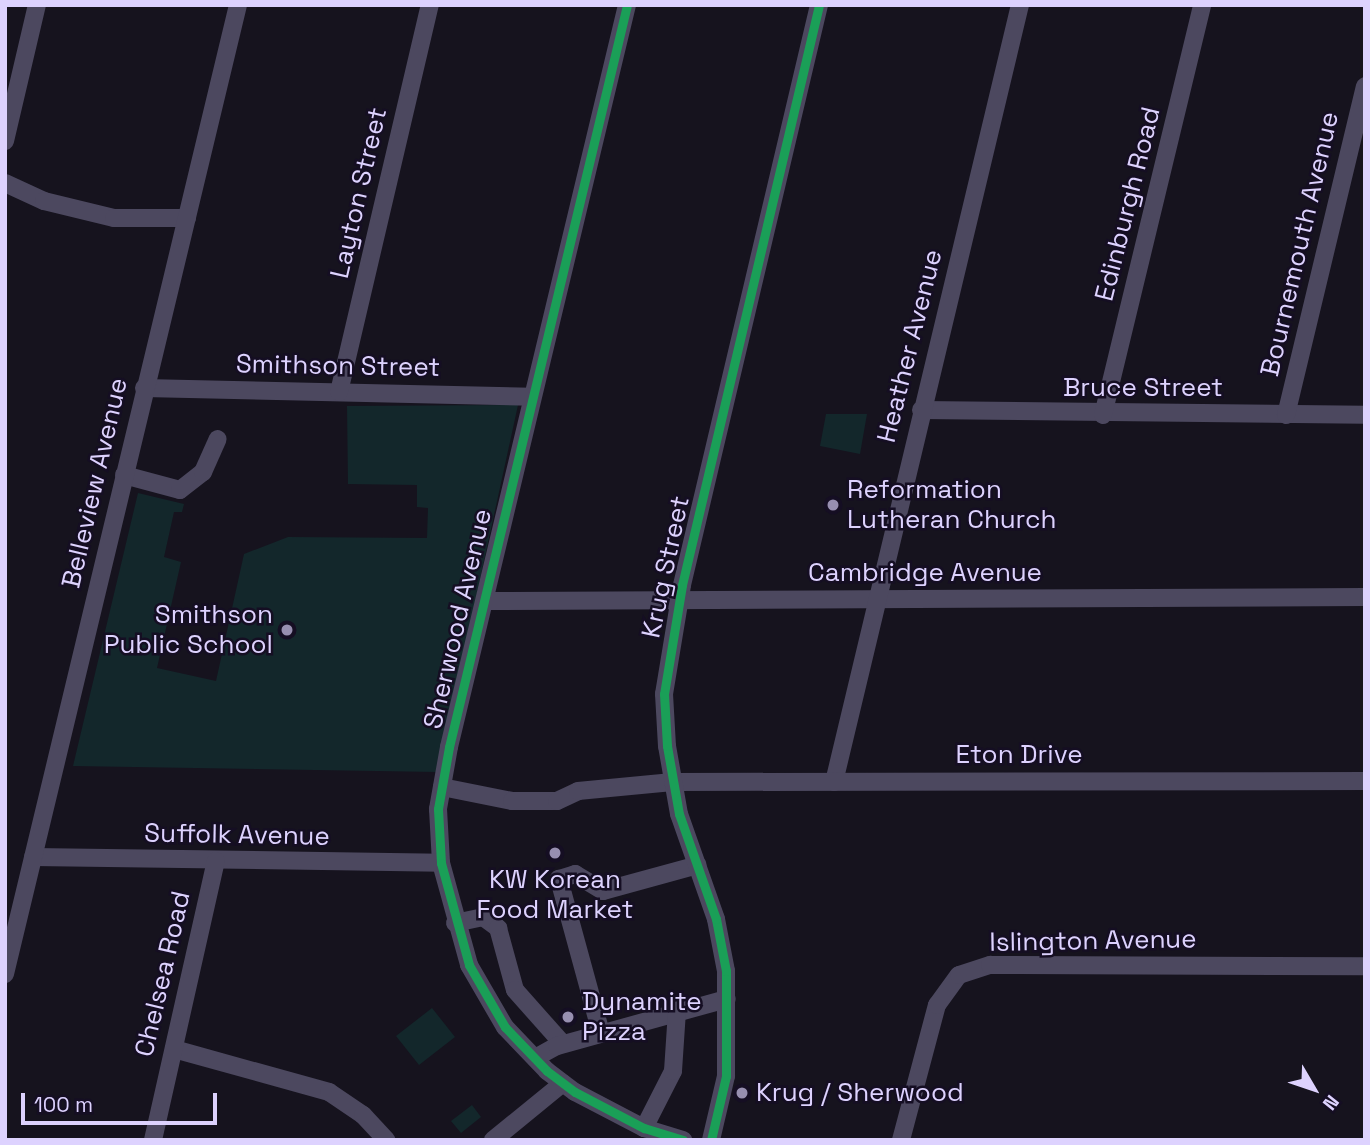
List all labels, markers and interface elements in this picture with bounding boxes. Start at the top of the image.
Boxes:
street label: Edinburgh Road [1089,104,1167,304]
street label: Layton Street [324,105,394,281]
street label: Bournemouth Avenue [1254,108,1346,380]
street label: Heather Avenue [871,246,949,446]
street label: Smithson Street [236,349,440,383]
street label: Bruce Street [1063,372,1223,404]
street label: Belleview Avenue [56,375,134,591]
place label: Reformation Lutheran Church [847,474,1056,536]
street label: Krug Street [636,493,696,641]
marker: Reformation Lutheran Church [825,497,841,513]
street label: Sherwood Avenue [417,506,499,732]
street label: Cambridge Avenue [808,557,1042,589]
place label: Smithson Public School [104,599,273,660]
marker: Smithson Public School [279,622,295,638]
street label: Eton Drive [955,739,1083,771]
street label: Suffolk Avenue [144,818,330,852]
marker: KW Korean Food Market [547,845,563,861]
place label: KW Korean Food Market [477,864,633,926]
street label: Chelsea Road [129,888,197,1060]
street label: Islington Avenue [989,924,1197,958]
place label: Dynamite Pizza [582,986,702,1048]
marker: Dynamite Pizza [560,1009,576,1025]
north arrow [1279,1054,1349,1124]
place label: Krug / Sherwood [756,1077,964,1109]
scale bar [24,1078,220,1122]
marker: Krug / Sherwood [734,1085,750,1101]
text: N [1317,1090,1344,1115]
text: 100 m [34,1091,93,1118]

